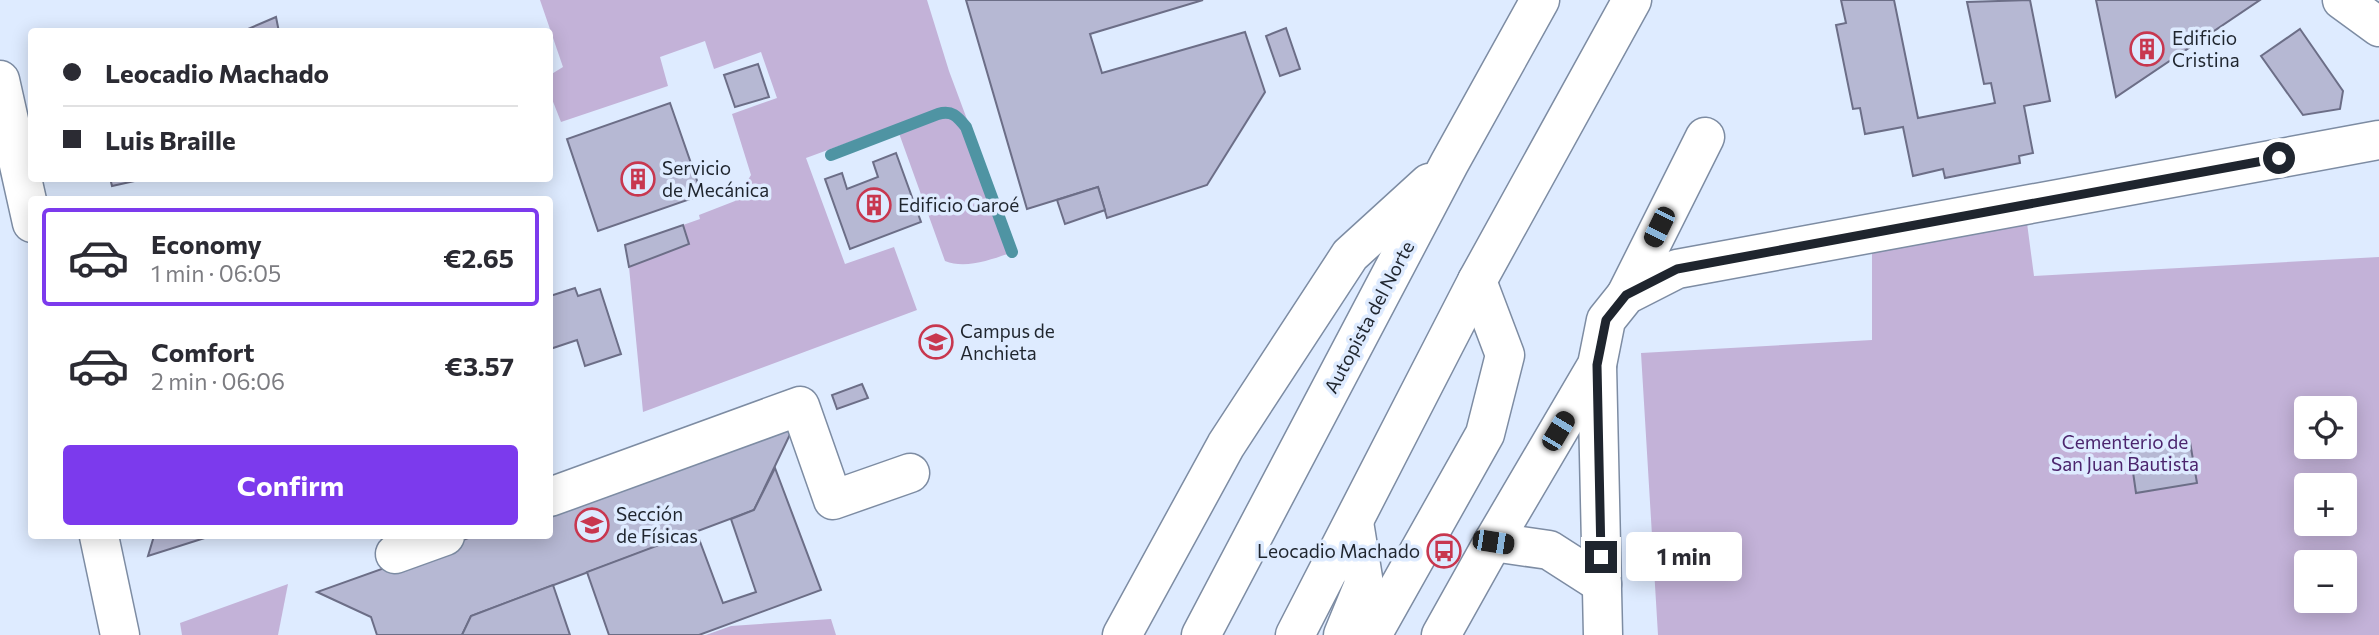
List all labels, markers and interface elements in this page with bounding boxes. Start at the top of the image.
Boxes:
place label: Edificio Cristina [2172,26,2240,71]
building icon: Edificio Cristina [2128,30,2166,68]
text: Leocadio Machado [105,57,329,88]
text: Luis Braille [105,124,236,155]
route start [2263,142,2295,174]
place label: Servicio de Mecánica [662,156,769,201]
building icon: Servicio de Mecánica [619,160,657,198]
building icon: Edificio Garoé [855,186,893,224]
place label: Edificio Garoé [898,193,1019,216]
car [1641,204,1678,250]
icon: car [67,226,130,289]
text: Economy [151,228,262,259]
street label: Autopista del Norte [1319,237,1418,397]
text: €2.65 [443,242,514,273]
text: 1 min · 06:05 [151,259,281,287]
place label: Campus de Anchieta [960,319,1055,364]
school or university icon: Campus de Anchieta [917,323,955,361]
icon: car [67,334,130,397]
text: Comfort [151,336,254,367]
text: €3.57 [445,350,514,381]
text: 2 min · 06:06 [151,367,285,395]
map controls [2294,396,2357,613]
button: locate [2294,396,2357,459]
car [1539,408,1578,454]
park label: Cementerio de San Juan Bautista [2051,430,2199,475]
button: Confirm [63,445,518,525]
button: + [2294,473,2357,536]
place label: Sección de Físicas [616,502,698,547]
school or university icon: Sección de Físicas [573,506,611,544]
car [1471,528,1516,556]
bus stop icon: Leocadio Machado [1425,532,1463,570]
callout: 1 min [1626,532,1741,582]
place label: Leocadio Machado [1257,539,1420,562]
route end [1585,541,1617,573]
text: 1 min [1657,542,1711,570]
button: − [2294,550,2357,613]

